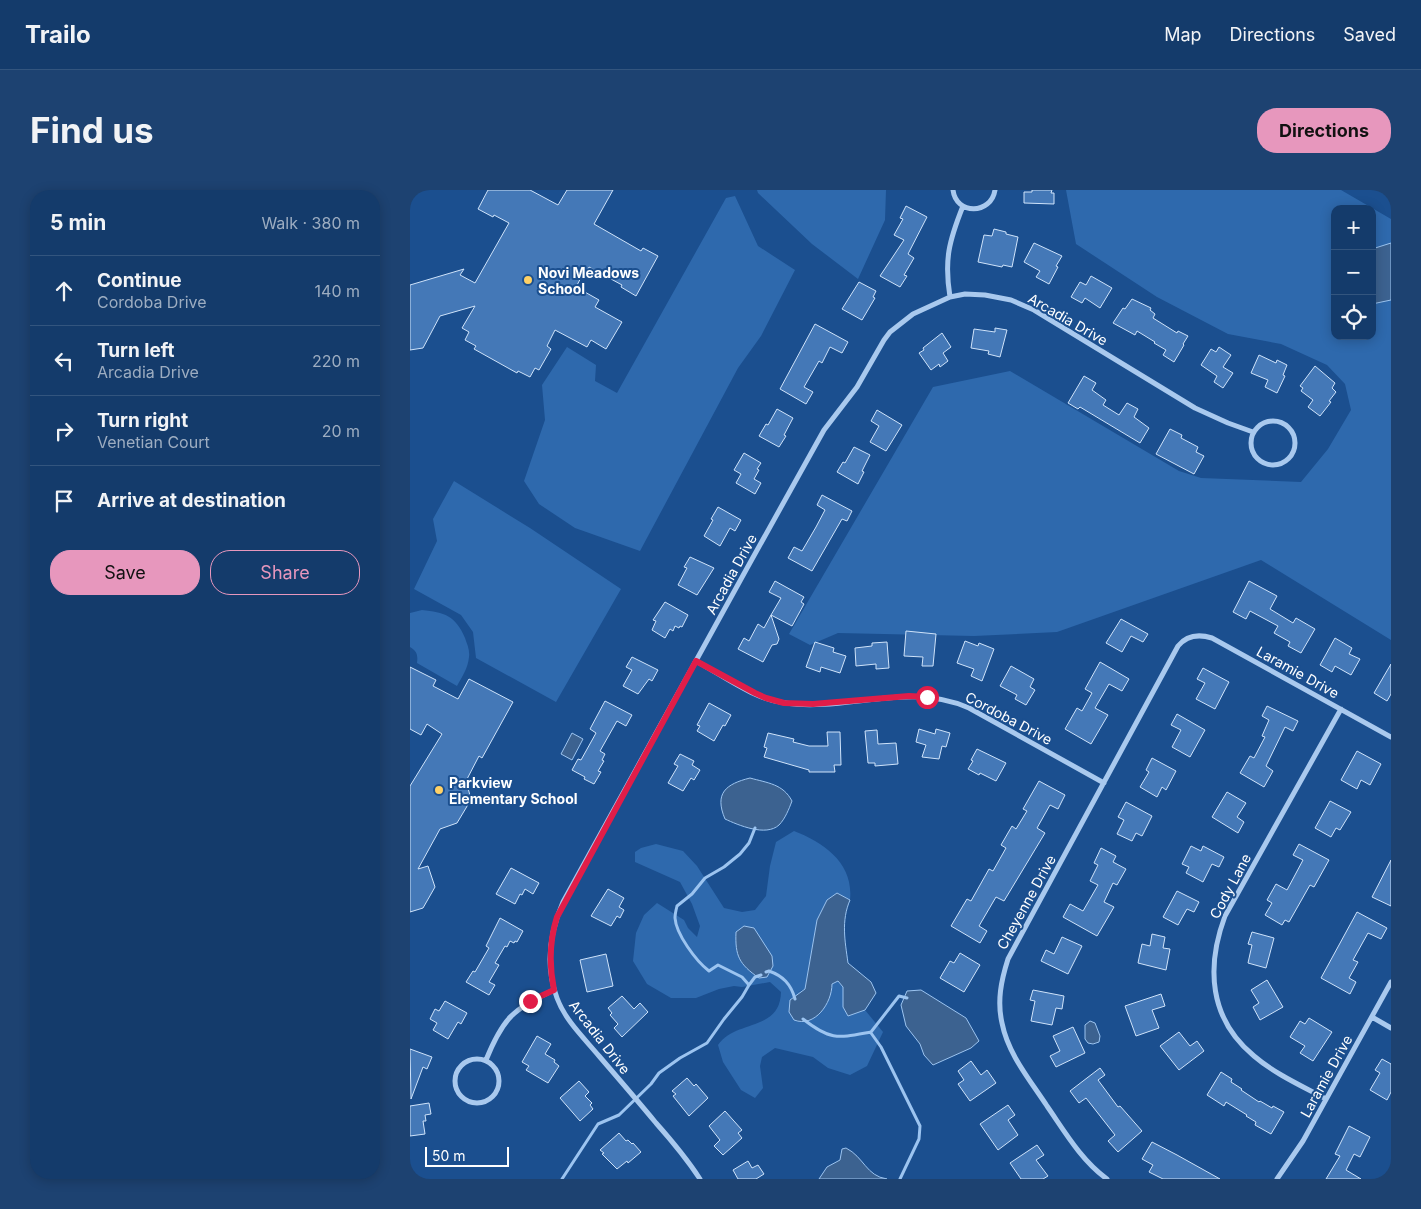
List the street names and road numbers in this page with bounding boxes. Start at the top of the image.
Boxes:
street label: Arcadia Drive [1025,289,1111,349]
street label: Arcadia Drive [702,531,760,617]
street label: Laramie Drive [1254,642,1342,702]
street label: Cordoba Drive [963,688,1055,748]
street label: Cody Lane [1206,851,1254,921]
street label: Cheyenne Drive [993,852,1059,952]
street label: Arcadia Drive [566,997,634,1077]
street label: Laramie Drive [1296,1032,1356,1120]

